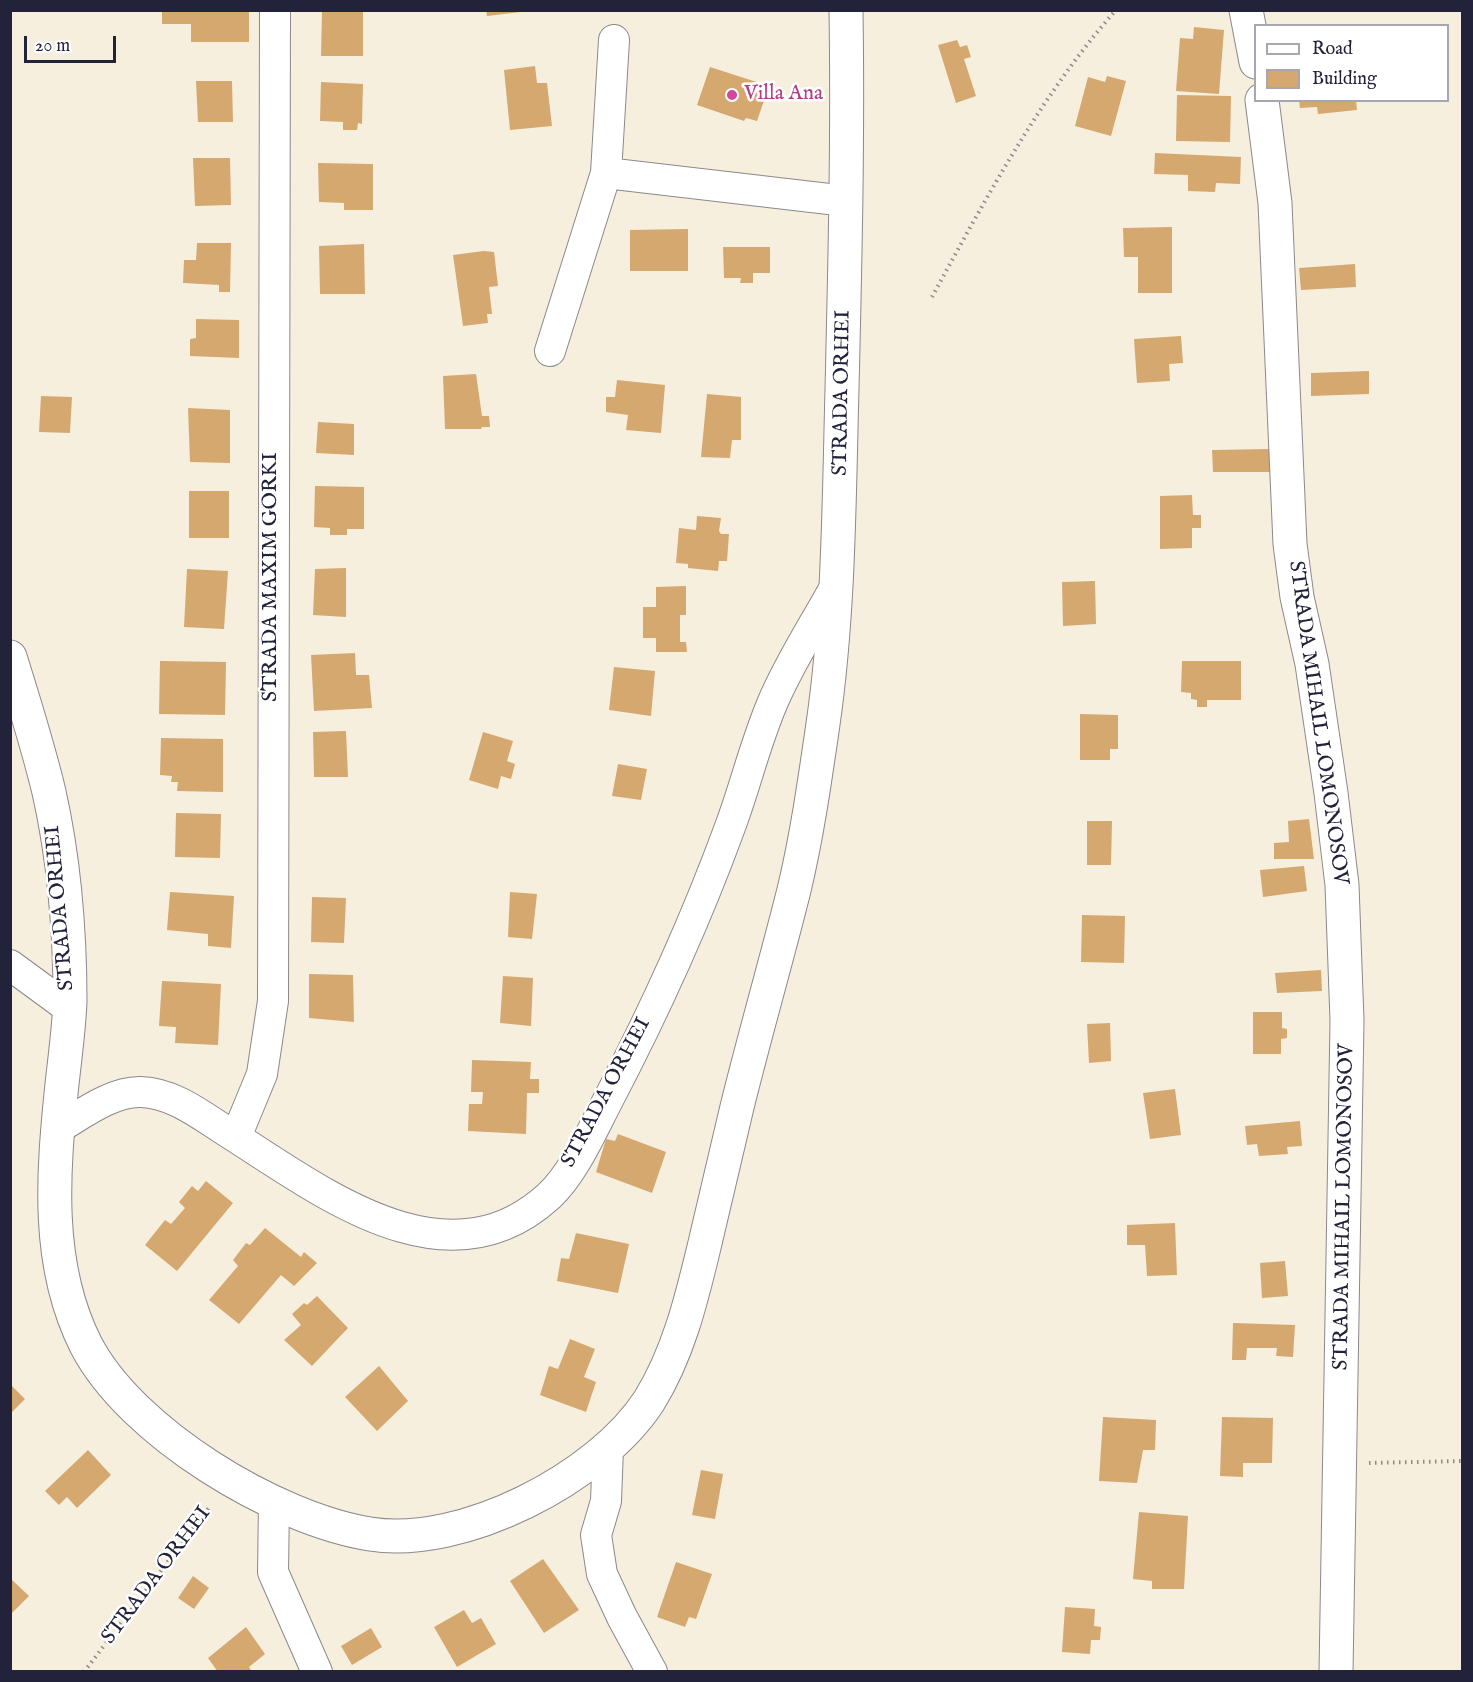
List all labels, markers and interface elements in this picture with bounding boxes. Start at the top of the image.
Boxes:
scale bar [27,24,118,62]
legend [1254,24,1449,102]
text: 20 m [35,35,70,58]
text: Road [1312,38,1353,61]
text: Building [1312,68,1377,91]
place label: Villa Ana [744,82,823,108]
marker: Villa Ana [725,88,739,102]
street label: STRADA ORHEI [829,310,857,476]
street label: STRADA MAXIM GORKI [259,452,285,702]
street label: STRADA MIHAIL LOMONOSOV [1282,559,1352,887]
street label: STRADA ORHEI [41,824,81,992]
street label: STRADA ORHEI [557,1014,657,1172]
street label: STRADA MIHAIL LOMONOSOV [1330,1043,1360,1371]
street label: STRADA ORHEI [97,1502,217,1650]

